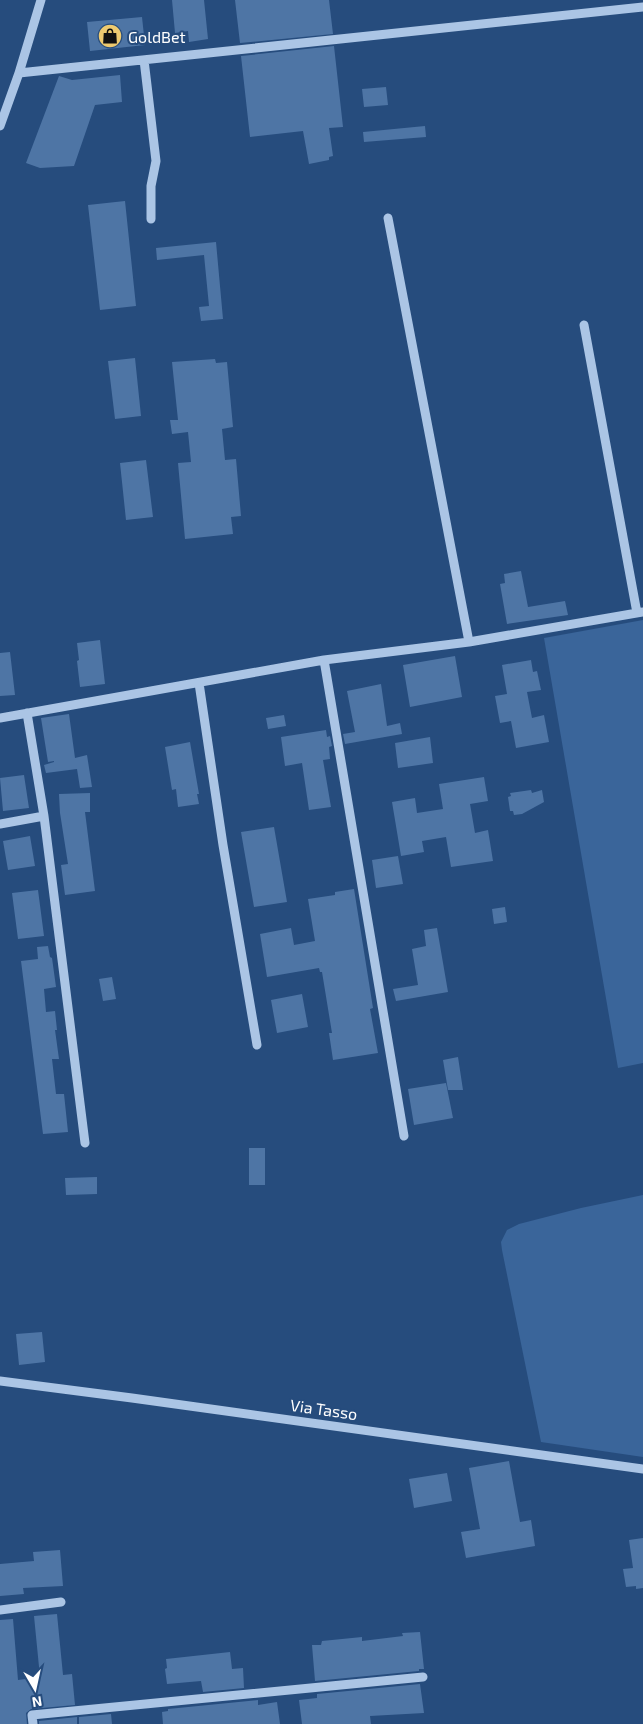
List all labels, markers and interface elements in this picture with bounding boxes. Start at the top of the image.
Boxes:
shop icon: GoldBet [97,23,123,49]
place label: GoldBet [128,27,186,46]
street label: Via Tasso [289,1395,359,1423]
north arrow [10,1664,60,1714]
text: N [31,1693,43,1712]

